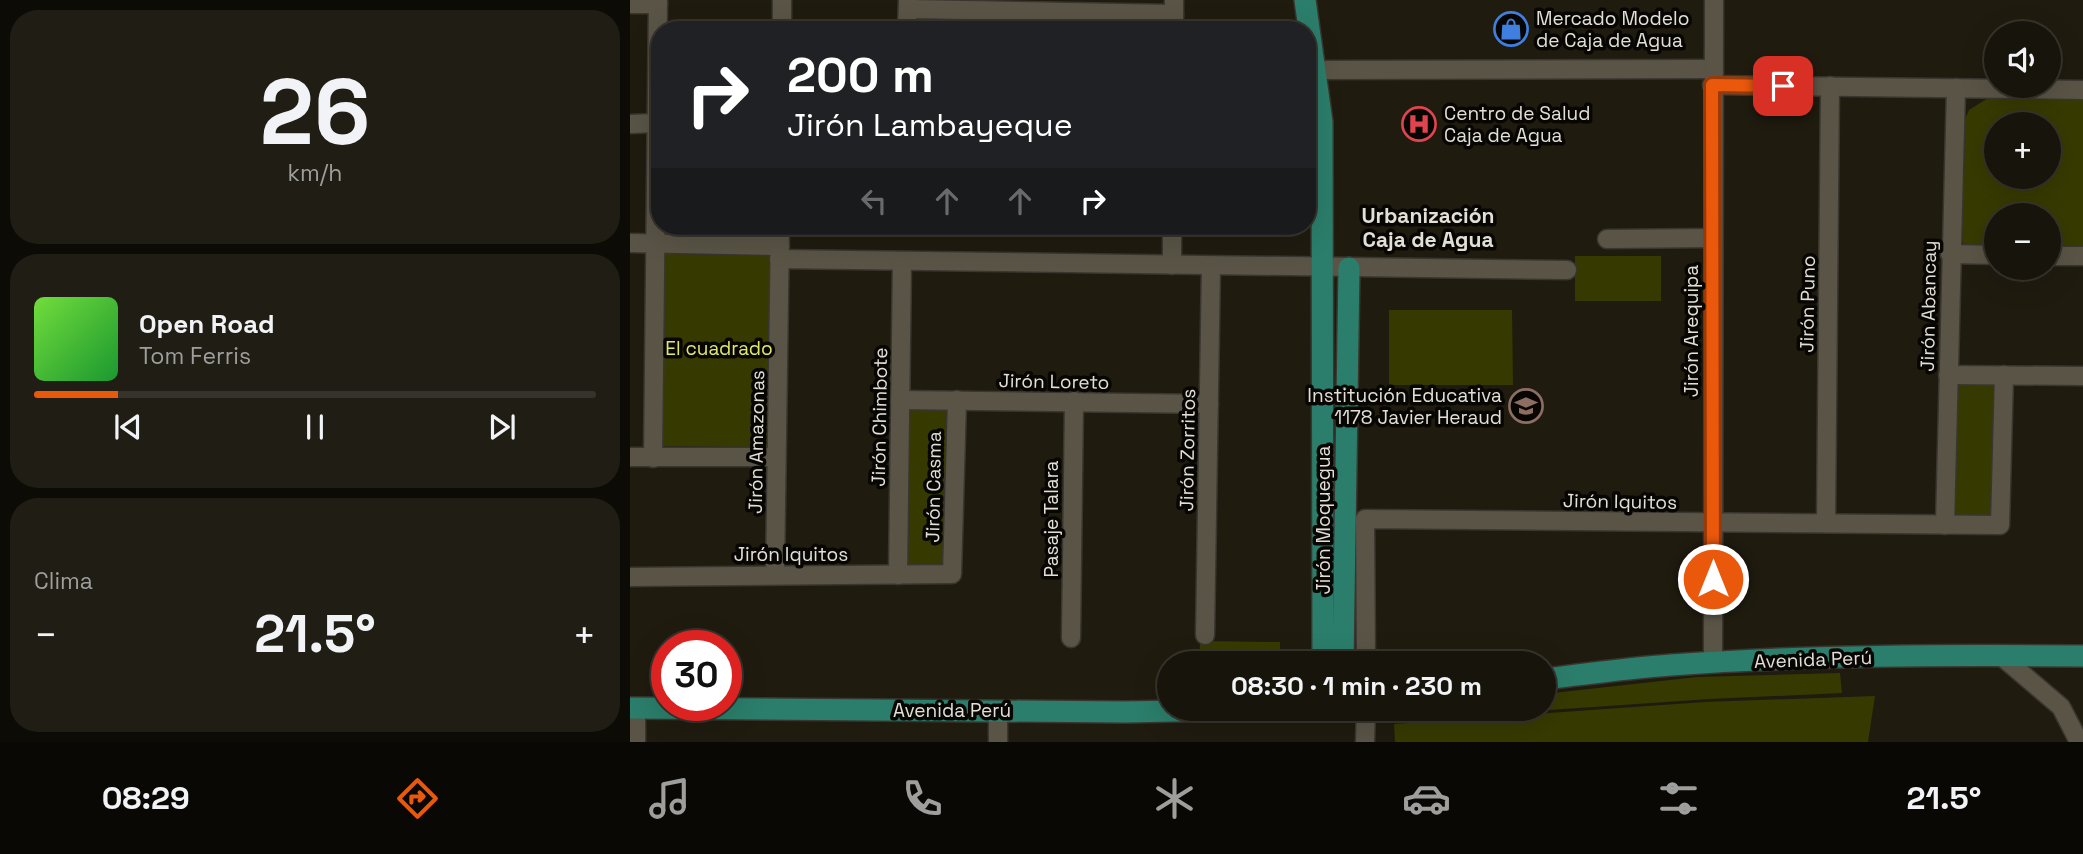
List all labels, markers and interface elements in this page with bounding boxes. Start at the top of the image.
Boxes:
place label: Mercado Modelo de Caja de Agua [1536,6,1689,53]
shop icon: Mercado Modelo de Caja de Agua [1492,10,1530,48]
map controls [1984,21,2061,280]
button: sound [1984,21,2061,98]
text: 200 m [787,44,934,106]
icon: right [672,49,763,140]
text: 26 [260,54,370,171]
pin [1753,56,1813,116]
icon: arrive [1764,67,1802,105]
place label: Centro de Salud Caja de Agua [1444,101,1590,148]
text: Jirón Lambayeque [787,105,1073,145]
hospital icon: Centro de Salud Caja de Agua [1400,105,1438,143]
button: + [1984,112,2061,189]
text: km/h [288,158,342,188]
icon: left [855,182,893,220]
icon: ahead [928,182,966,220]
icon: ahead [1001,182,1039,220]
icon: right [1074,182,1112,220]
district label: Urbanización Caja de Agua [1362,202,1494,253]
button: − [1984,203,2061,280]
street label: Jirón Abancay [1915,240,1942,372]
street label: Jirón Puno [1794,255,1821,353]
street label: Jirón Arequipa [1679,265,1704,397]
text: Open Road [139,307,275,341]
park label: El cuadrado [665,336,773,361]
text: Tom Ferris [139,341,251,371]
street label: Jirón Chimbote [866,347,893,487]
street label: Jirón Loreto [998,368,1110,395]
street label: Jirón Amazonas [743,370,770,514]
place label: Institución Educativa 1178 Javier Heraud [1307,383,1502,430]
school or university icon: Institución Educativa 1178 Javier Heraud [1507,387,1545,425]
street label: Jirón Zorritos [1174,389,1201,512]
icon: previous [109,408,147,446]
icon: pause [296,408,334,446]
icon: next [483,408,521,446]
street label: Jirón Casma [920,431,947,543]
street label: Jirón Moquegua [1311,445,1336,595]
street label: Pasaje Talara [1039,460,1064,578]
street label: Jirón Iquitos [1563,488,1677,515]
street label: Jirón Iquitos [734,542,848,567]
position arrow [1676,542,1750,616]
text: Clima [34,566,93,596]
text: 21.5° [254,601,376,667]
text: − [34,611,58,659]
text: + [572,611,596,659]
speed limit sign: 30 [651,630,742,721]
street label: Avenida Perú [1754,645,1873,674]
text: 08:30 · 1 min · 230 m [1231,669,1482,703]
street label: Avenida Perú [893,698,1011,723]
icon: directions [393,774,442,823]
icon: music [645,774,694,823]
icon: phone [898,774,947,823]
icon: climate [1150,774,1199,823]
icon: car [1402,774,1451,823]
icon: filters [1654,774,1703,823]
text: 08:29 [102,778,190,818]
text: 21.5° [1907,778,1981,818]

